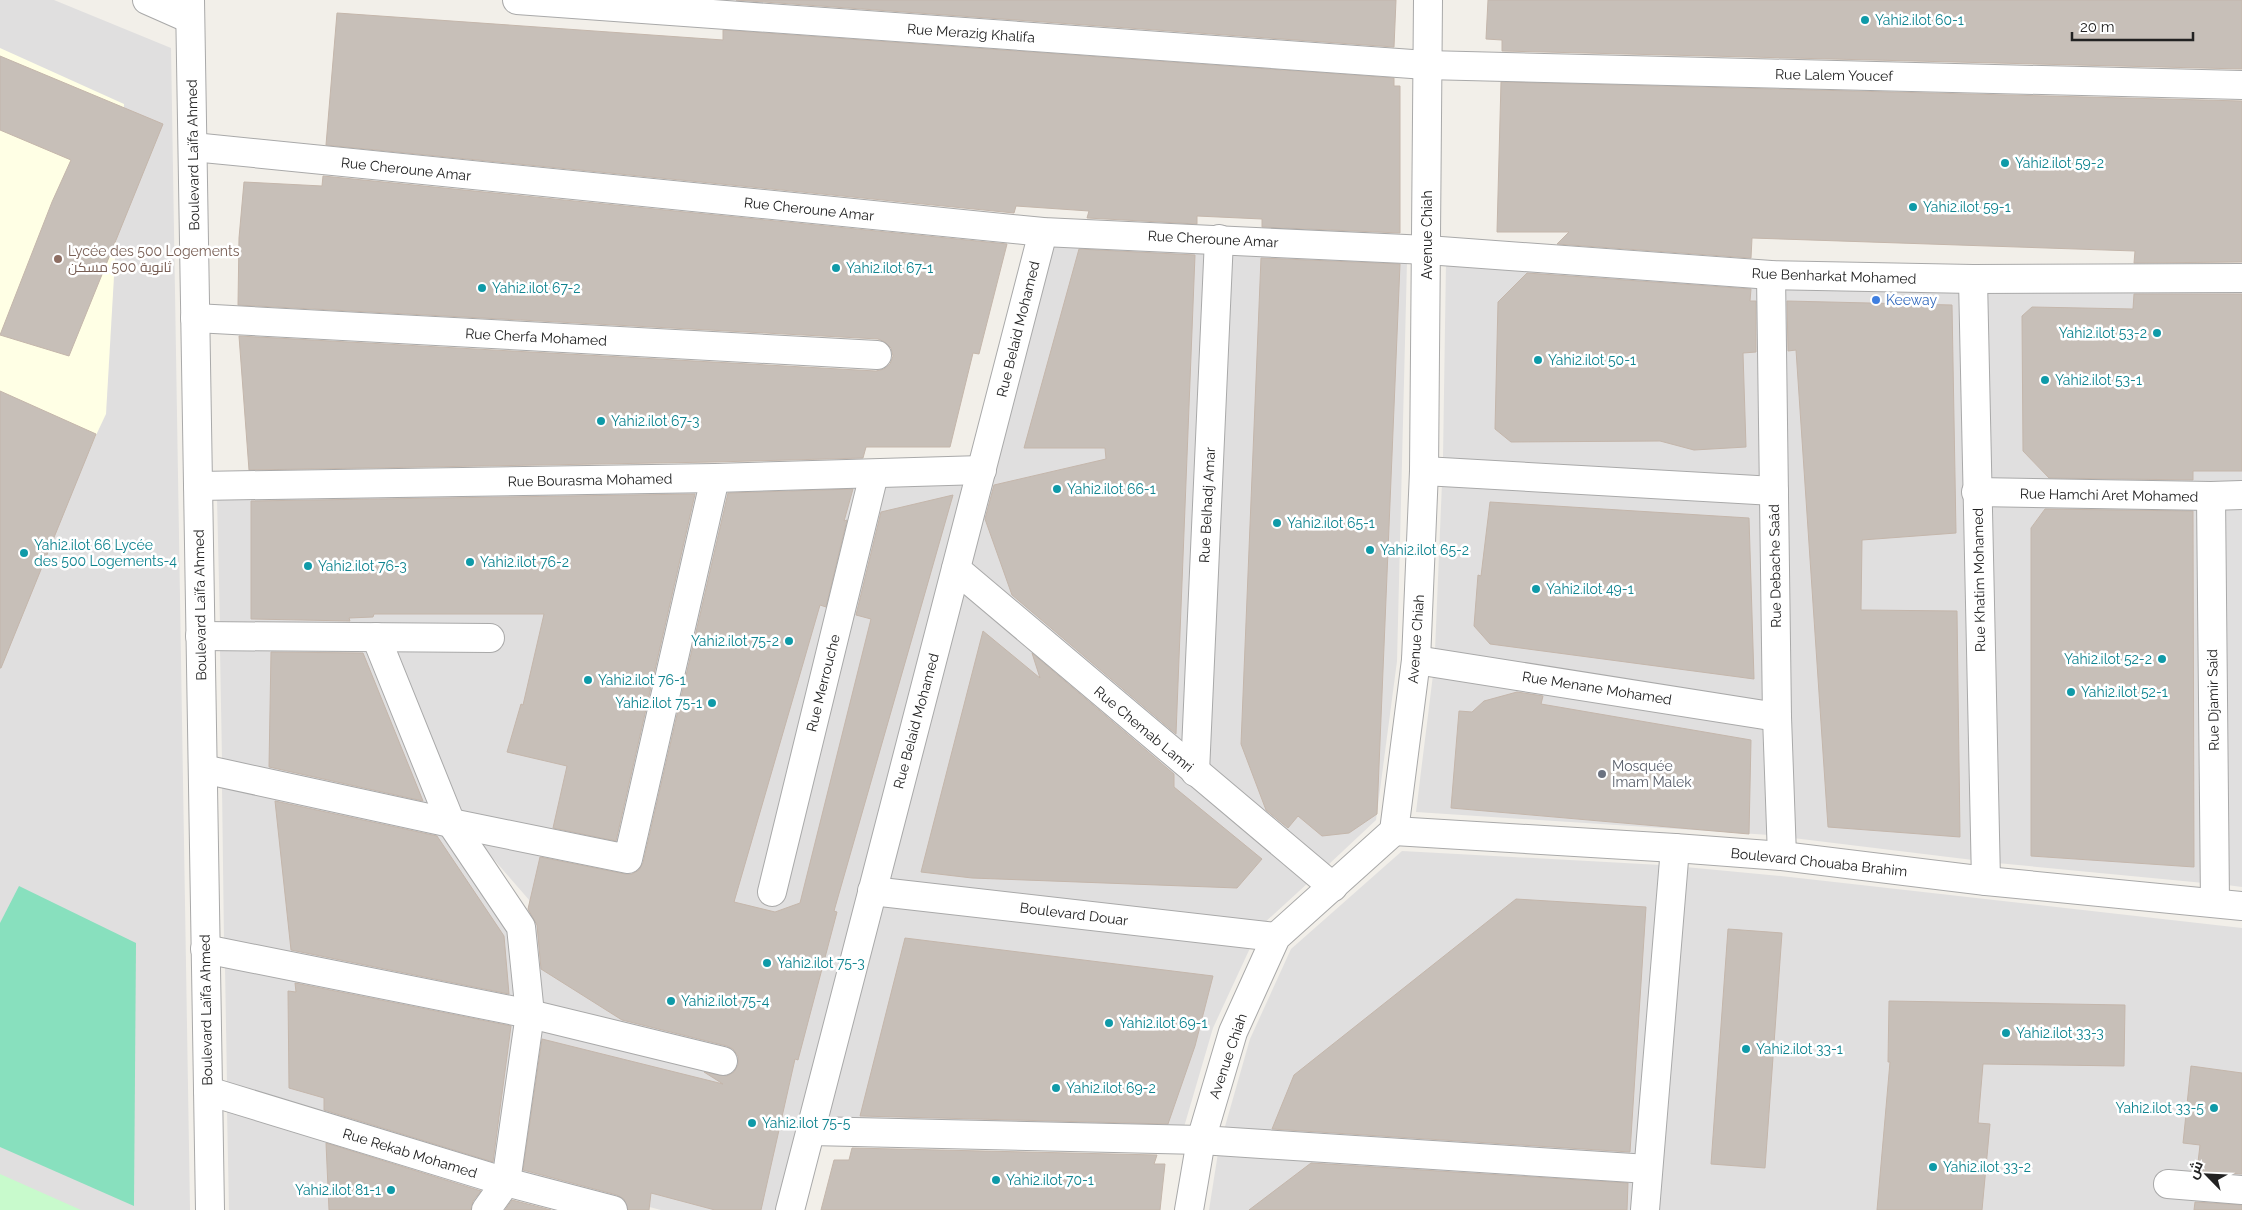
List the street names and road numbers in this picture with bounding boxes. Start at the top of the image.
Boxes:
street label: Rue Merazig Khalifa [907,21,1035,45]
street label: Rue Lalem Youcef [1775,66,1894,84]
street label: Boulevard Laïfa Ahmed [184,79,202,231]
street label: Rue Cheroune Amar [340,154,472,184]
street label: Avenue Chiah [1419,190,1435,280]
street label: Rue Cheroune Amar [743,194,875,224]
street label: Rue Cheroune Amar [1147,228,1279,250]
street label: Rue Belaid Mohamed [993,259,1043,399]
street label: Rue Benharkat Mohamed [1751,265,1917,287]
street label: Rue Cherfa Mohamed [465,325,607,349]
street label: Rue Belhadj Amar [1196,447,1218,563]
street label: Rue Bourasma Mohamed [508,471,672,489]
street label: Rue Hamchi Aret Mohamed [2020,485,2198,505]
street label: Rue Debache Saâd [1766,504,1784,628]
street label: Rue Khatim Mohamed [1970,508,1988,652]
street label: Boulevard Laïfa Ahmed [191,529,209,681]
street label: Avenue Chiah [1405,594,1427,684]
street label: Rue Merrouche [803,633,843,733]
street label: Rue Djamir Said [2204,649,2222,751]
street label: Rue Belaid Mohamed [890,652,942,790]
street label: Rue Menane Mohamed [1521,668,1673,708]
street label: Rue Chemab Lamri [1091,683,1197,775]
street label: Boulevard Chouaba Brahim [1730,845,1908,879]
street label: Boulevard Douar [1019,899,1129,929]
street label: Boulevard Laïfa Ahmed [197,934,215,1086]
street label: Avenue Chiah [1206,1011,1250,1101]
street label: Rue Rekab Mohamed [341,1125,479,1181]

